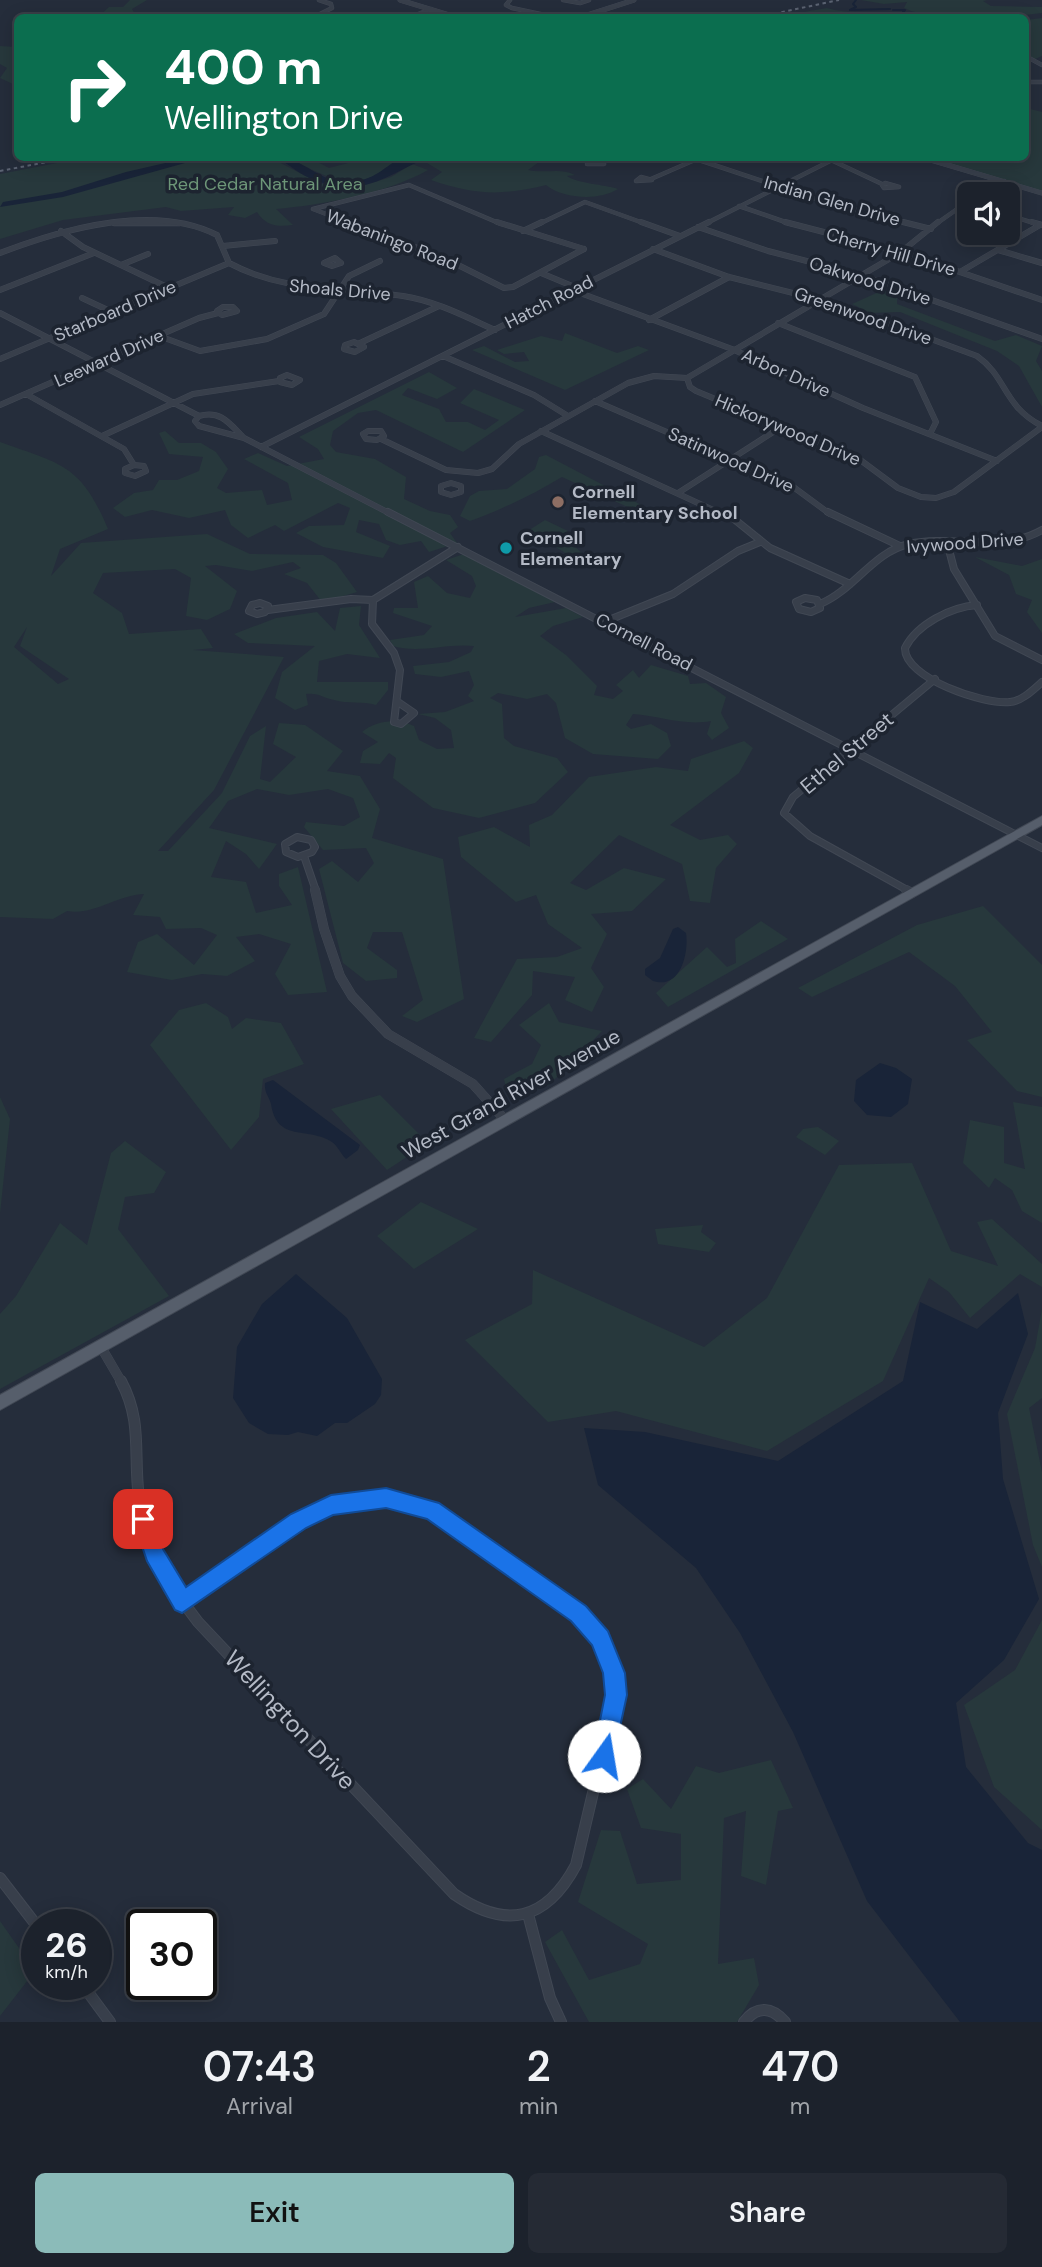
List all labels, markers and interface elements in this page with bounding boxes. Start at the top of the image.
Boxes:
text: 400 m [164,35,322,99]
icon: right [49,42,140,133]
text: Wellington Drive [164,97,403,139]
street label: Indian Glen Drive [761,170,903,232]
park label: Red Cedar Natural Area [168,172,363,196]
map controls [957,182,1020,245]
button: sound [957,182,1020,245]
street label: Wabaningo Road [323,204,461,276]
street label: Cherry Hill Drive [823,222,959,282]
street label: Oakwood Drive [806,251,934,311]
street label: Hatch Road [501,270,597,334]
street label: Starboard Drive [50,274,180,348]
street label: Shoals Drive [288,274,392,306]
street label: Greenwood Drive [791,281,935,351]
street label: Leeward Drive [50,323,168,393]
street label: Arbor Drive [738,343,834,403]
street label: Hickorywood Drive [711,388,865,472]
street label: Satinwood Drive [664,422,798,498]
place label: Cornell Elementary School [572,480,738,525]
marker: Cornell Elementary School [550,494,566,510]
place label: Cornell Elementary [520,526,622,571]
street label: Ivywood Drive [906,527,1024,559]
marker: Cornell Elementary [498,540,514,556]
street label: Cornell Road [592,607,696,677]
street label: Ethel Street [794,706,900,800]
street label: West Grand River Avenue [397,1022,625,1166]
pin [113,1489,173,1549]
icon: arrive [124,1500,162,1538]
street label: Wellington Drive [218,1643,363,1796]
position arrow [567,1719,641,1793]
speed limit sign: 30 [126,1909,217,2000]
text: 26 [45,1922,88,1968]
text: km/h [45,1960,88,1984]
text: 07:43 [203,2039,316,2094]
text: 2 [526,2039,551,2094]
text: 470 [761,2039,839,2094]
text: Arrival [226,2091,293,2121]
text: min [519,2091,558,2121]
text: m [790,2091,810,2121]
button: Exit [35,2173,514,2253]
button: Share [528,2173,1007,2253]

